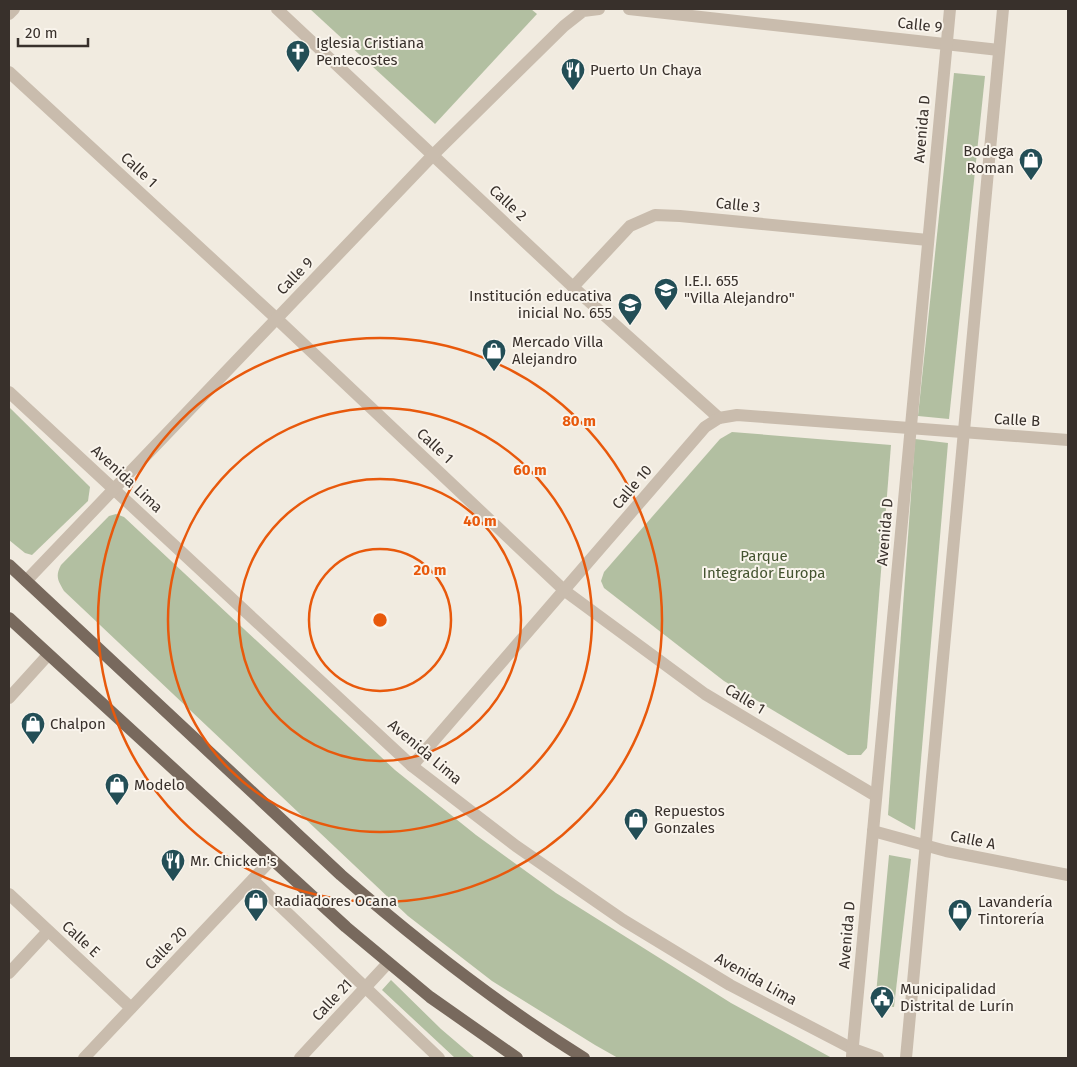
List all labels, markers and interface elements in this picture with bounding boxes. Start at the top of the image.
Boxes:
street label: Calle 9 [897,14,943,36]
scale bar [18,15,88,47]
text: 20 m [25,24,58,42]
place label: Iglesia Cristiana Pentecostes [316,34,424,69]
church icon: Iglesia Cristiana Pentecostes [285,39,311,73]
restaurant icon: Puerto Un Chaya [560,57,586,91]
place label: Puerto Un Chaya [590,61,702,79]
street label: Avenida D [910,94,934,164]
place label: Bodega Roman [963,142,1014,177]
shop icon: Bodega Roman [1018,147,1044,181]
street label: Calle 1 [117,149,161,191]
street label: Calle 2 [486,181,530,225]
street label: Calle 3 [715,194,761,216]
street label: Calle 9 [273,253,317,298]
place label: I.E.I. 655 "Villa Alejandro" [684,272,795,307]
school or university icon: I.E.I. 655 "Villa Alejandro" [653,277,679,311]
place label: Institución educativa inicial No. 655 [469,287,612,322]
school or university icon: Institución educativa inicial No. 655 [617,292,643,326]
place label: Mercado Villa Alejandro [512,333,604,368]
shop icon: Mercado Villa Alejandro [481,338,507,372]
street label: Calle B [993,410,1041,430]
text: 80 m [562,412,596,430]
street label: Calle 1 [413,425,457,467]
street label: Avenida Lima [88,441,166,517]
text: 60 m [513,461,547,479]
street label: Calle 10 [608,461,656,513]
street label: Avenida D [873,497,897,567]
text: 40 m [463,512,497,530]
park label: Parque Integrador Europa [703,547,825,582]
text: 20 m [414,561,446,579]
centre of rings [371,611,389,629]
street label: Calle 1 [722,680,768,718]
shop icon: Chalpon [20,711,46,745]
place label: Chalpon [50,715,106,733]
street label: Avenida Lima [384,716,466,788]
shop icon: Modelo [104,772,130,806]
place label: Modelo [134,776,185,794]
place label: Repuestos Gonzales [654,802,725,837]
shop icon: Repuestos Gonzales [623,807,649,841]
street label: Calle A [949,827,998,853]
restaurant icon: Mr. Chicken's [160,848,186,882]
place label: Mr. Chicken's [190,852,277,870]
shop icon: Radiadores Ocana [243,888,269,922]
place label: Radiadores Ocana [274,892,397,910]
place label: Lavandería Tintorería [978,893,1053,928]
shop icon: Lavandería Tintorería [947,898,973,932]
street label: Avenida D [835,900,859,970]
street label: Calle E [58,917,104,961]
street label: Calle 20 [141,923,191,973]
street label: Avenida Lima [712,949,800,1009]
street label: Calle 21 [308,975,356,1025]
place label: Municipalidad Distrital de Lurín [900,980,1014,1015]
public building icon: Municipalidad Distrital de Lurín [869,985,895,1019]

